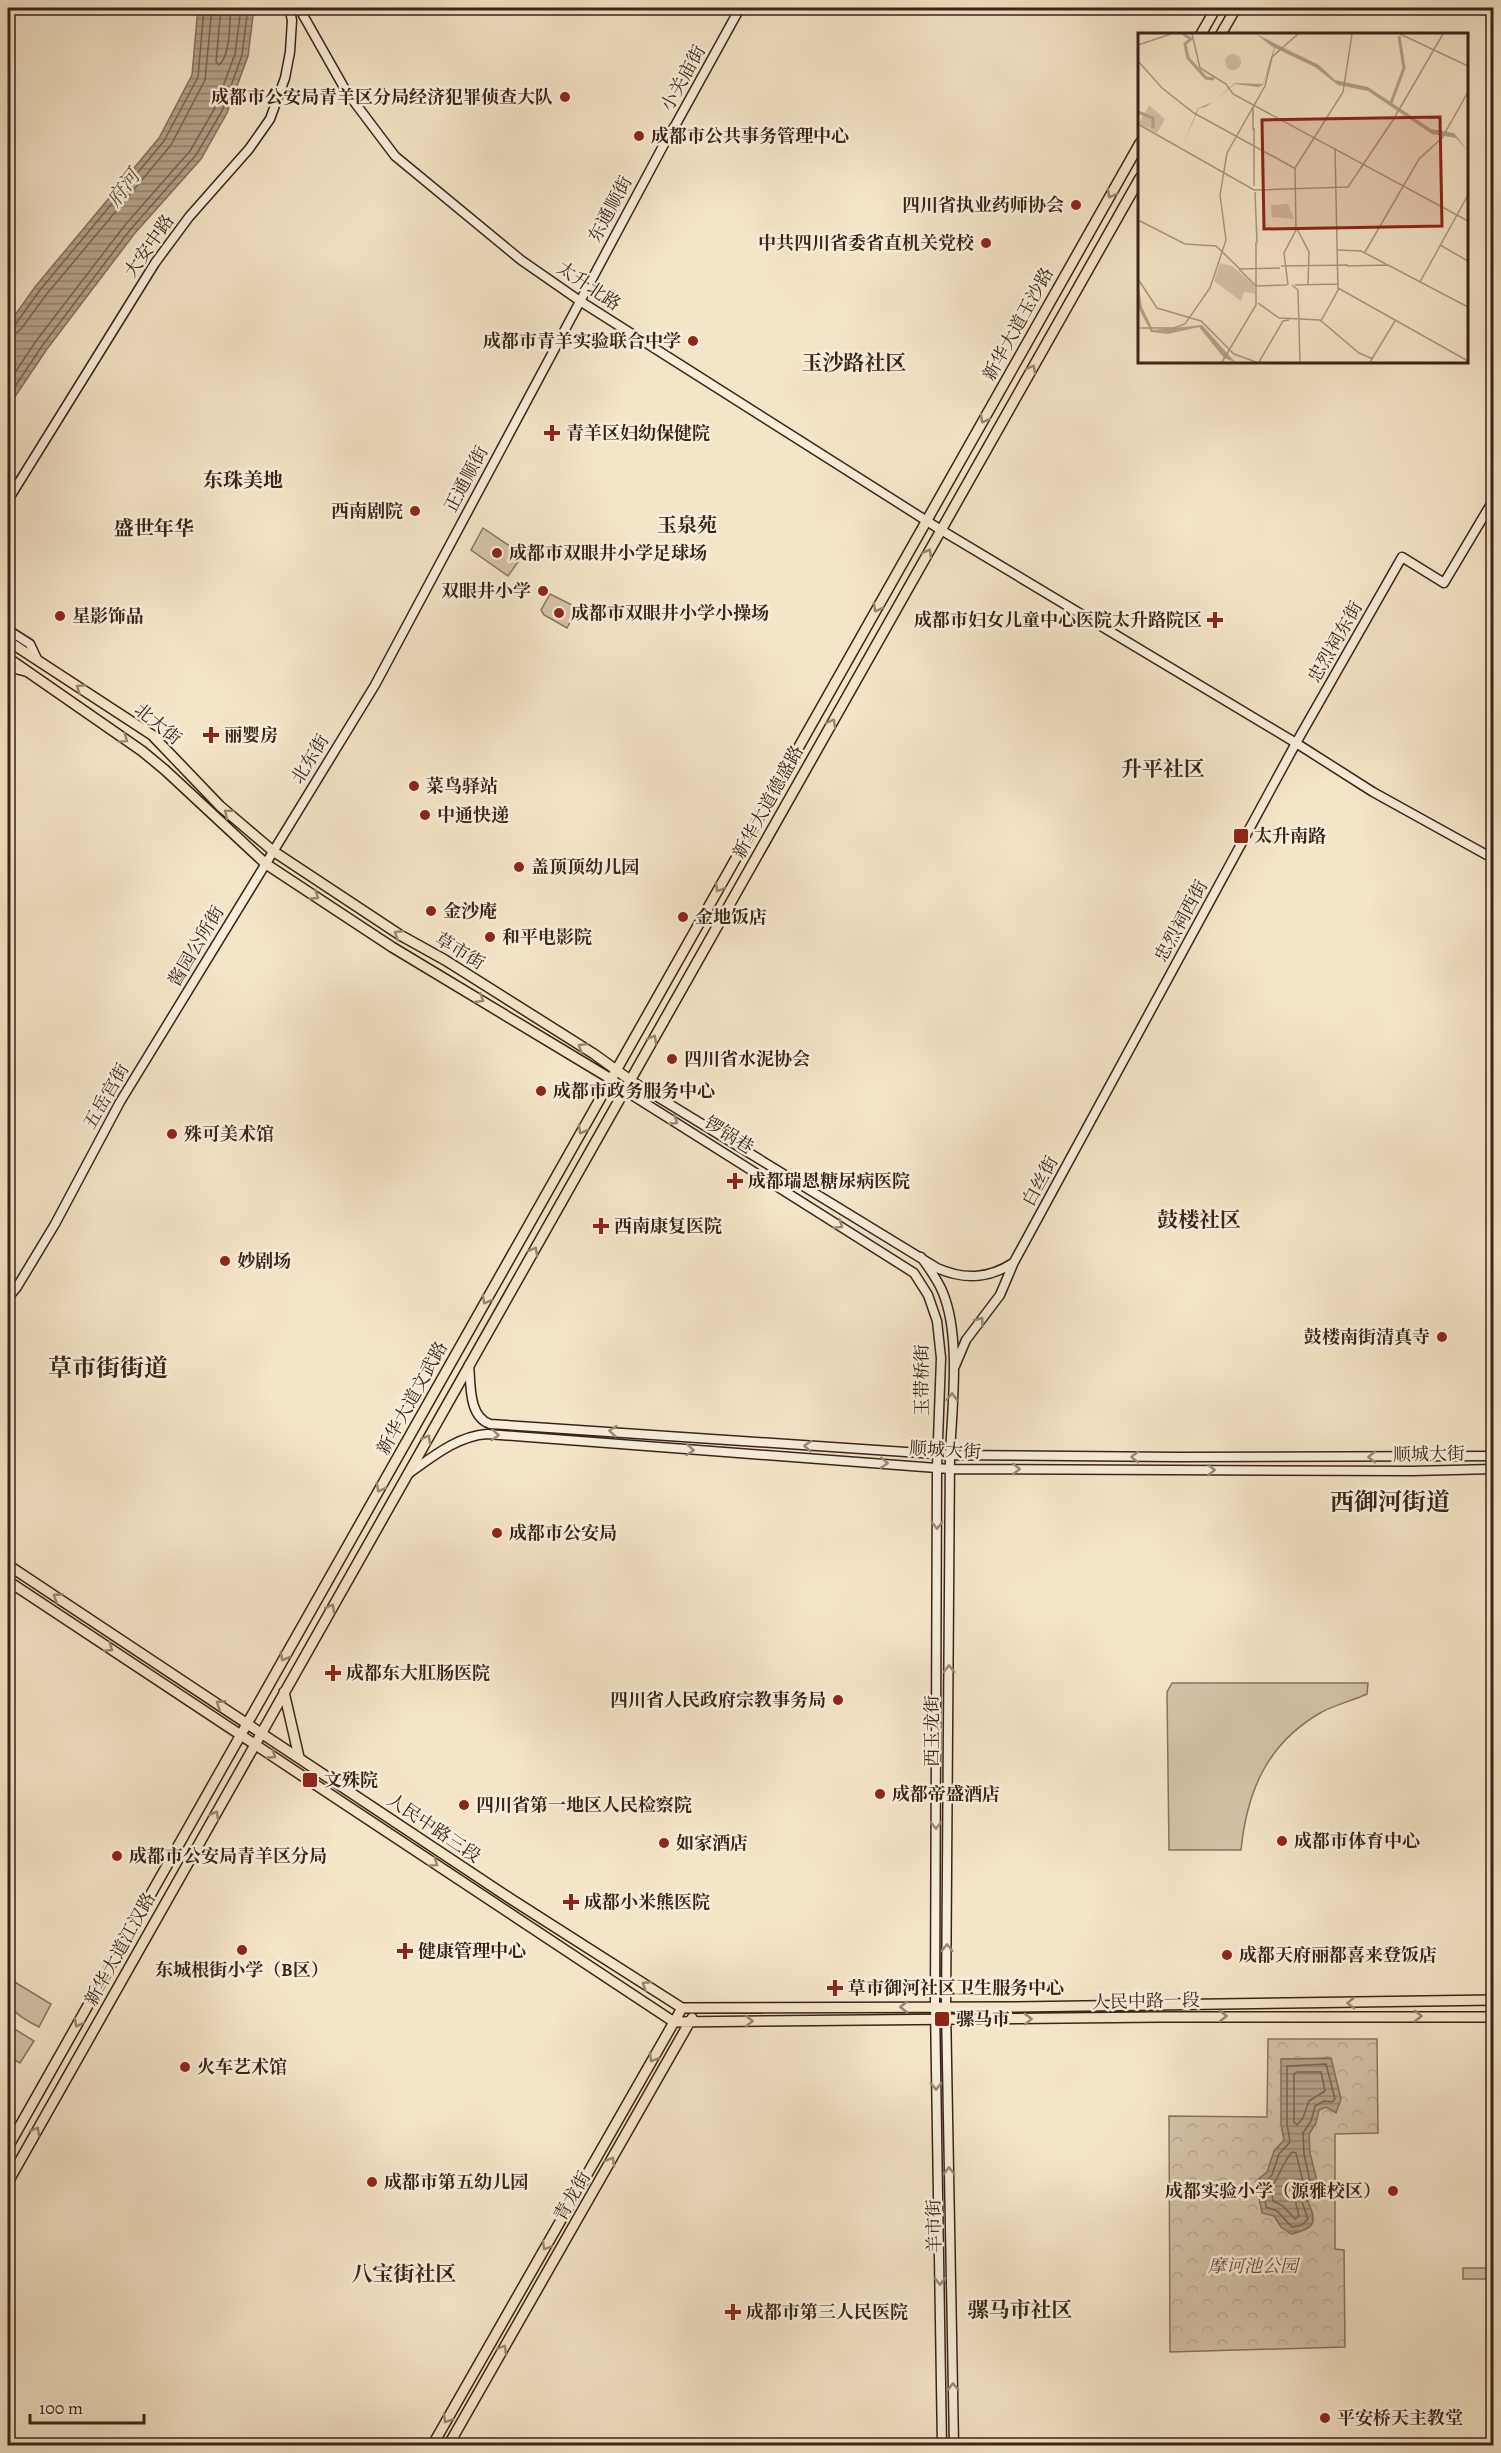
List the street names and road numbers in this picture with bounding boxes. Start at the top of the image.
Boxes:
street label: 小关庙街 [655,41,711,115]
street label: 东通顺街 [583,172,637,246]
street label: 大安中路 [119,210,179,282]
street label: 太升北路 [552,256,626,316]
street label: 新华大道玉沙路 [977,263,1059,385]
street label: 正通顺街 [439,442,493,516]
street label: 忠烈祠东街 [1302,597,1368,687]
street label: 北大街 [129,698,187,750]
street label: 北东街 [286,730,334,788]
street label: 新华大道德盛路 [727,741,809,863]
street label: 忠烈祠西街 [1149,876,1213,966]
street label: 酱园公所街 [163,901,229,991]
street label: 草市街 [431,927,489,975]
street label: 五岳宫街 [78,1059,134,1133]
street label: 锣锅巷 [700,1111,758,1159]
street label: 白丝街 [1016,1152,1064,1210]
street label: 新华大道文武路 [371,1337,453,1459]
street label: 玉带桥街 [910,1344,934,1416]
street label: 顺城大街 [908,1436,982,1464]
street label: 顺城大街 [1393,1441,1465,1467]
street label: 西玉龙街 [920,1695,944,1767]
street label: 人民中路三段 [383,1788,485,1868]
street label: 新华大道江汉路 [79,1888,161,2010]
street label: 人民中路一段 [1092,1988,1200,2014]
street label: 青龙街 [548,2167,596,2225]
street label: 羊市街 [922,2199,946,2253]

